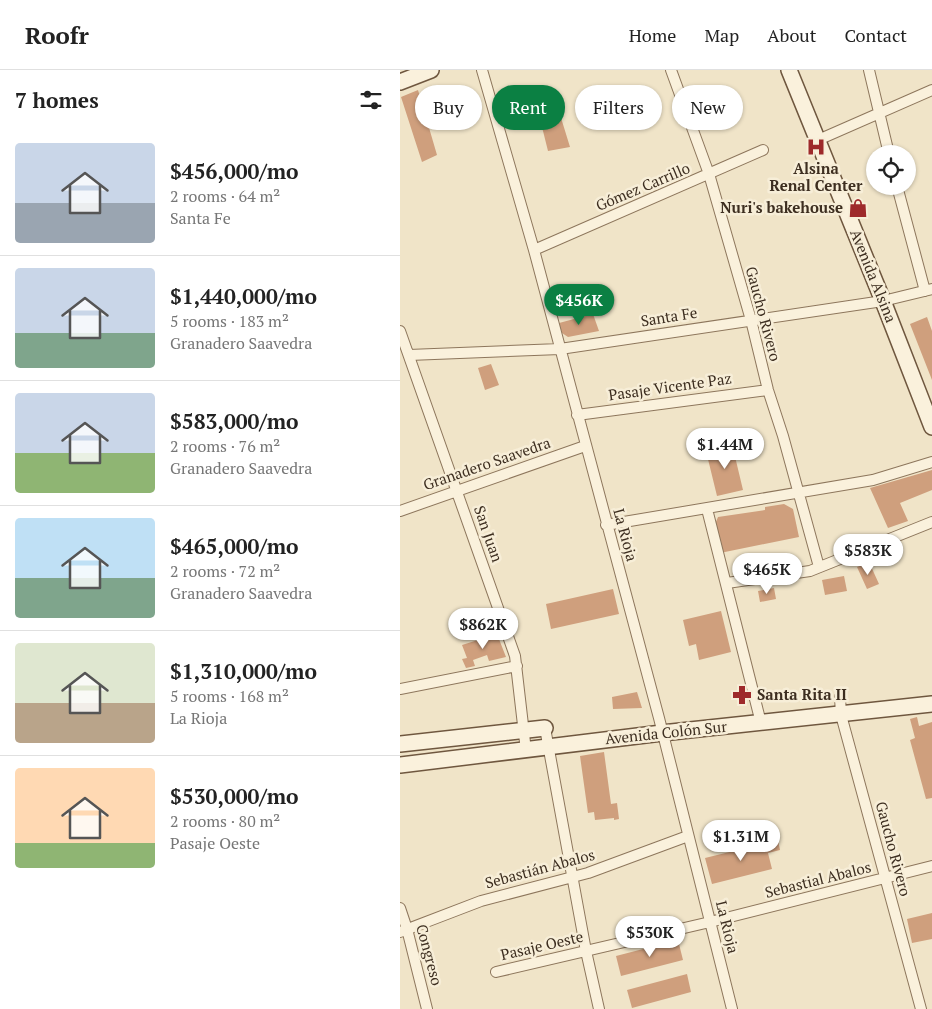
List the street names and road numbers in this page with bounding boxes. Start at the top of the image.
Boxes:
street label: Gómez Carrillo [592,157,693,215]
street label: Avenida Alsina [846,226,902,326]
street label: Gaucho Rivero [742,264,786,363]
street label: Santa Fe [639,302,699,330]
street label: Pasaje Vicente Paz [607,367,733,405]
street label: Granadero Saavedra [420,432,553,494]
street label: San Juan [470,503,508,565]
street label: La Rioja [609,506,643,564]
street label: Avenida Colón Sur [604,716,728,748]
street label: Gaucho Rivero [872,799,916,898]
street label: Sebastián Abalos [483,844,597,892]
street label: Sebastial Abalos [763,856,873,902]
street label: La Rioja [712,898,744,956]
street label: Congreso [412,922,448,988]
street label: Pasaje Oeste [498,926,585,964]

